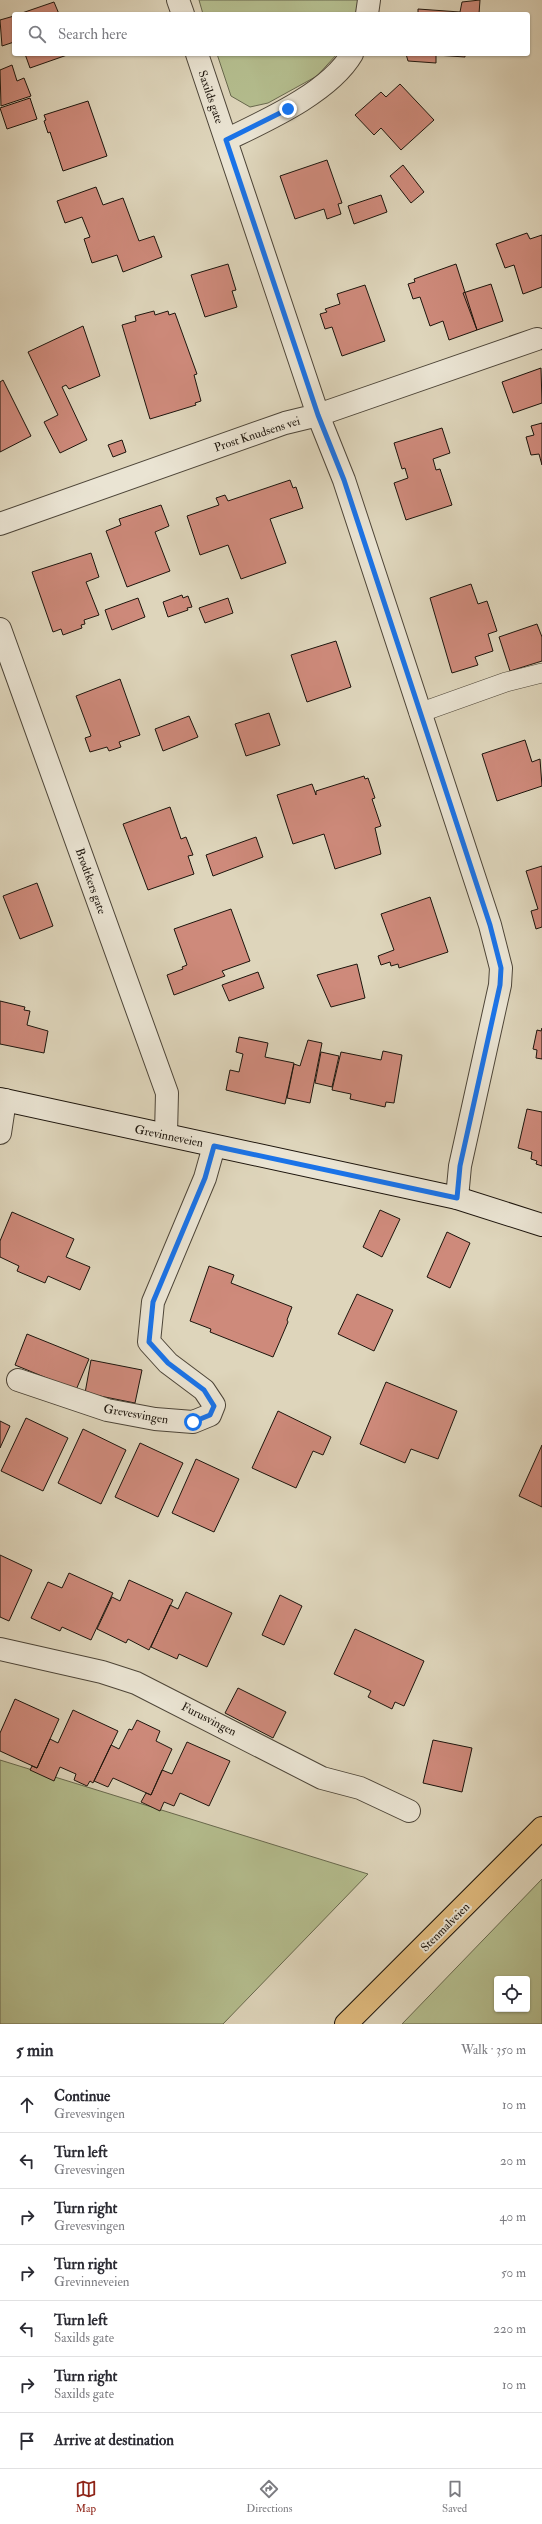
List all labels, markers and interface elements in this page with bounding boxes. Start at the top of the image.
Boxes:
search box [12,12,530,56]
icon: search [26,23,48,45]
text: Search here [58,25,127,44]
street label: Saxilds gate [194,69,227,126]
route end [279,100,297,118]
street label: Prost Knudsens vei [212,414,302,455]
street label: Brødtkers gate [72,846,109,916]
street label: Grevinneveien [133,1122,205,1151]
street label: Grevesvingen [102,1401,169,1428]
route start [184,1413,202,1431]
street label: Furusvingen [179,1699,239,1740]
street label: Stenmalveien [418,1900,473,1955]
map controls [494,1976,530,2012]
button: locate [494,1976,530,2012]
text: 5 min [16,2040,54,2061]
text: Walk · 350 m [461,2042,526,2058]
text: Continue [54,2087,110,2106]
icon: ahead [16,2094,38,2116]
text: 10 m [502,2097,526,2113]
text: Grevesvingen [54,2106,125,2122]
text: Turn left [54,2143,108,2162]
icon: left [16,2150,38,2172]
text: 20 m [500,2153,526,2169]
text: Grevesvingen [54,2162,125,2178]
text: Turn right [54,2199,117,2218]
icon: right [16,2206,38,2228]
text: 40 m [500,2209,526,2225]
text: Grevesvingen [54,2218,125,2234]
text: Turn right [54,2255,117,2274]
icon: right [16,2262,38,2284]
text: 50 m [501,2265,526,2281]
text: Grevinneveien [54,2274,130,2290]
text: Turn left [54,2311,108,2330]
icon: left [16,2318,38,2340]
text: 220 m [493,2321,526,2337]
text: Saxilds gate [54,2330,114,2346]
text: Turn right [54,2367,117,2386]
icon: right [16,2374,38,2396]
text: 10 m [502,2377,526,2393]
text: Saxilds gate [54,2386,114,2402]
icon: arrive [16,2430,38,2452]
text: Arrive at destination [54,2431,174,2450]
tab: Map [75,2478,97,2515]
tab: Directions [246,2478,293,2515]
tab: Saved [442,2478,467,2515]

